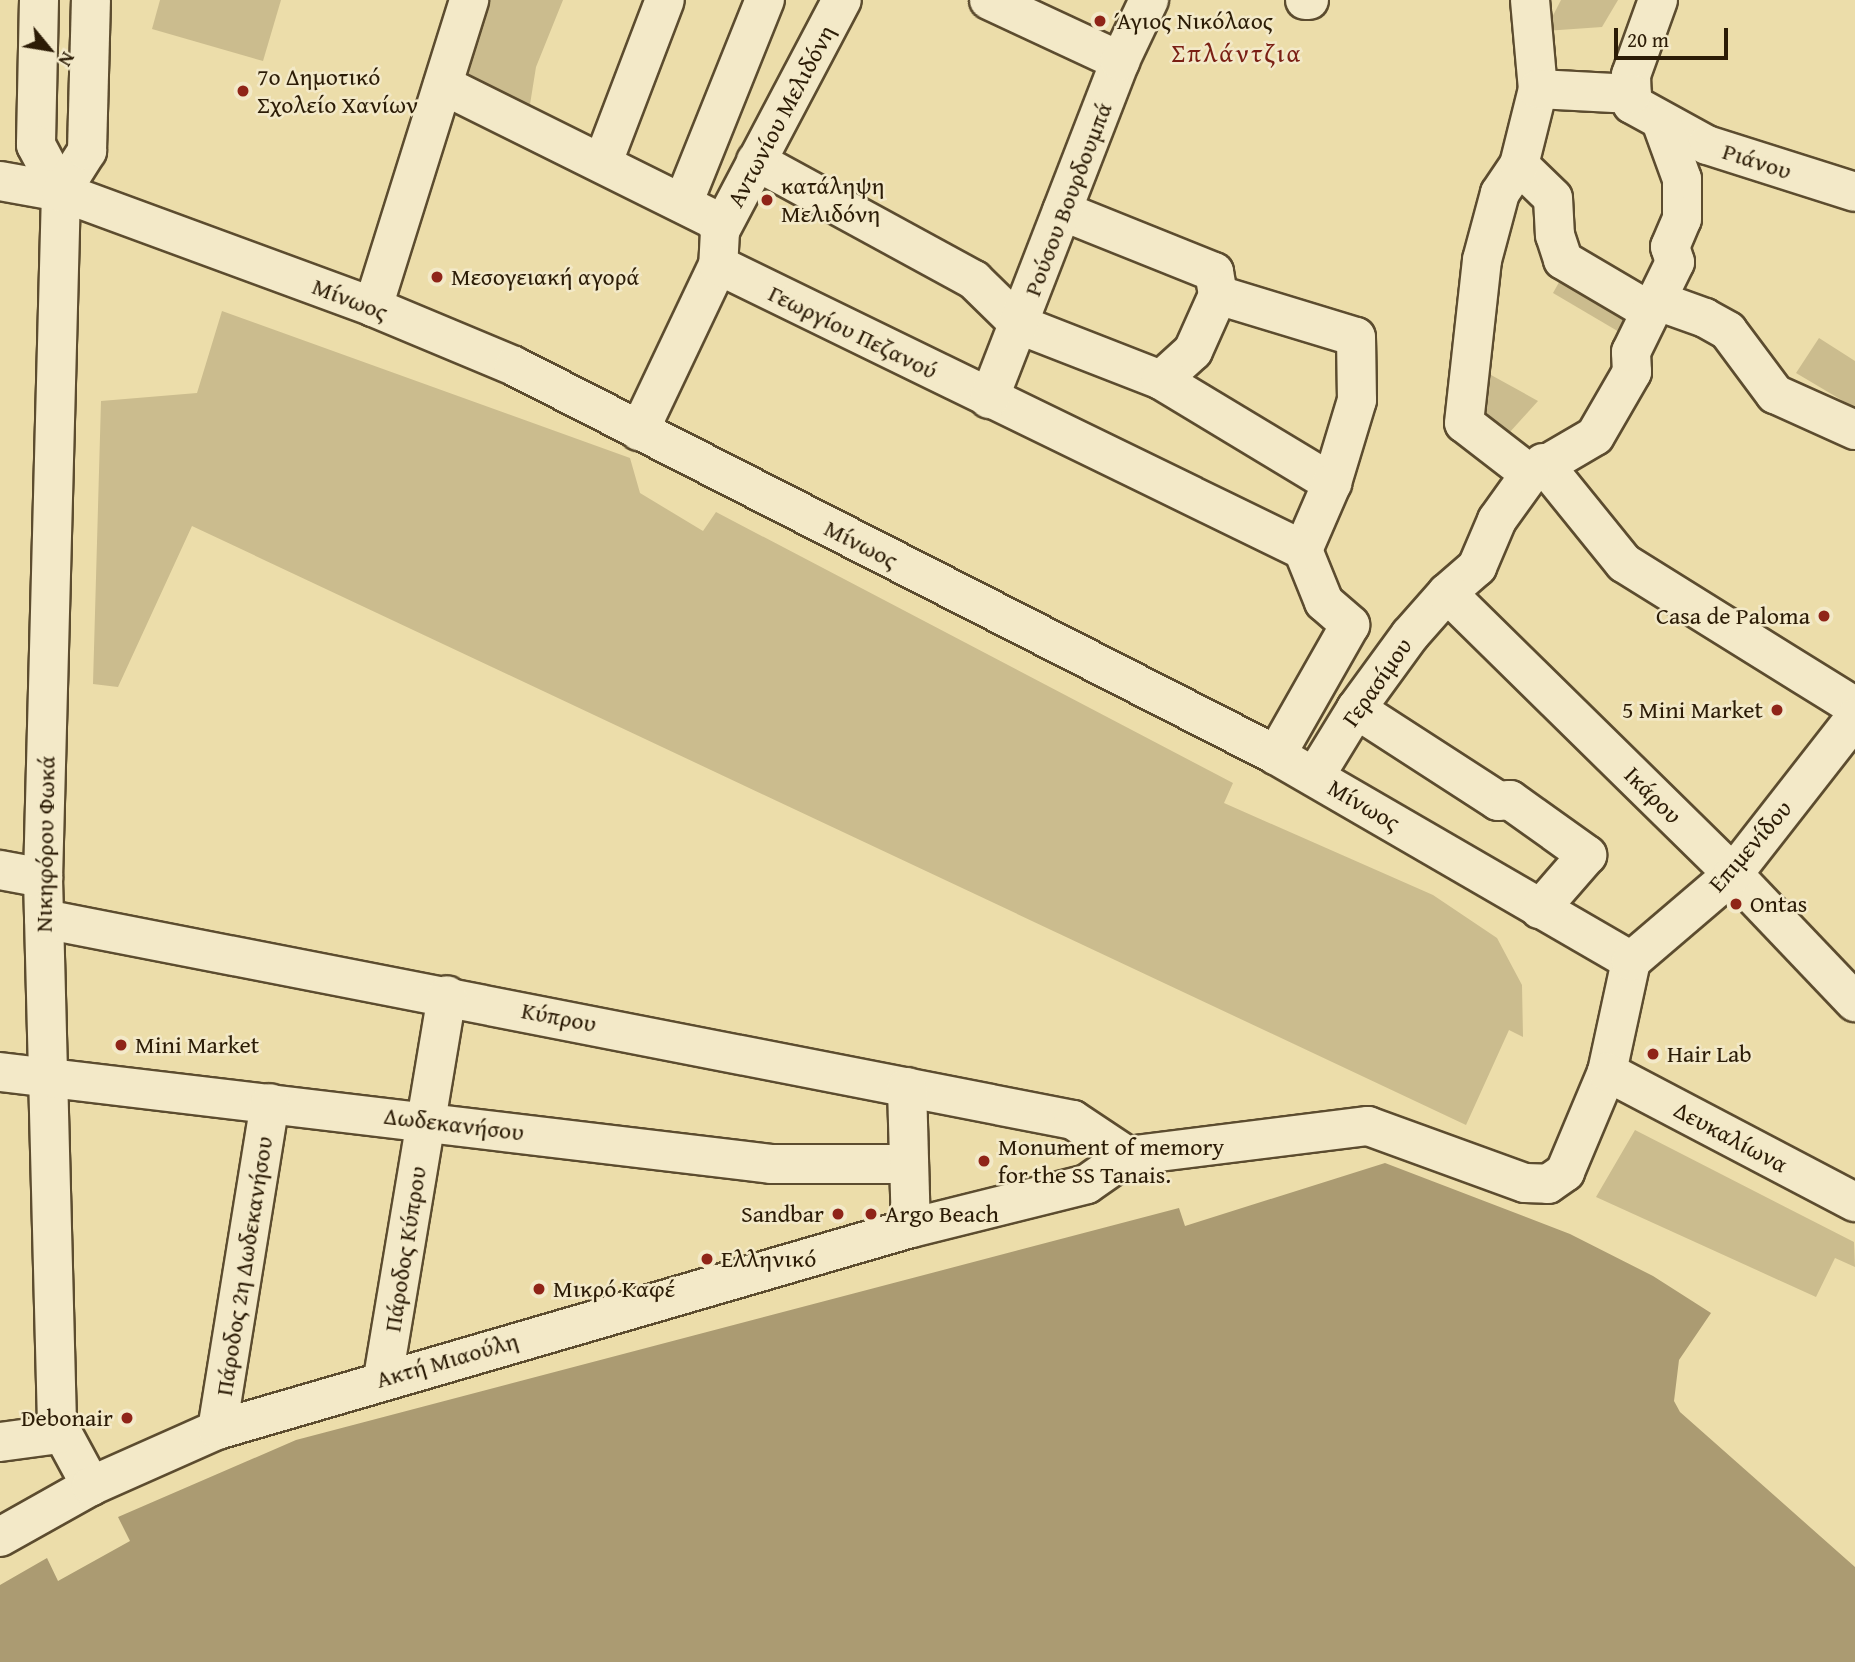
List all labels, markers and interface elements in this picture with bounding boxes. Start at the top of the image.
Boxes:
place label: Άγιος Νικόλαος [1114,7,1273,35]
marker: Άγιος Νικόλαος [1092,13,1108,29]
north arrow [14,14,84,84]
scale bar [1617,14,1731,58]
street label: Αντωνίου Μελιδόνη [721,20,841,212]
text: 20 m [1627,24,1669,55]
district label: Σπλάντζια [1172,37,1302,69]
text: N [52,47,82,72]
place label: 7ο Δημοτικό Σχολείο Χανίων [257,63,418,119]
marker: 7ο Δημοτικό Σχολείο Χανίων [235,83,251,99]
street label: Ρούσου Βουρδουμπά [1018,98,1118,300]
street label: Ριάνου [1719,136,1795,186]
place label: κατάληψη Μελιδόνη [781,172,885,228]
marker: κατάληψη Μελιδόνη [759,192,775,208]
place label: Μεσογειακή αγορά [451,263,640,291]
marker: Μεσογειακή αγορά [429,269,445,285]
street label: Μίνωος [308,272,392,326]
street label: Γεωργίου Πεζανού [764,279,942,385]
street label: Μίνωος [820,513,902,575]
place label: Casa de Paloma [1656,602,1810,630]
marker: Casa de Paloma [1816,608,1832,624]
street label: Γερασίμου [1336,632,1418,732]
place label: 5 Mini Market [1622,696,1763,724]
marker: 5 Mini Market [1769,702,1785,718]
street label: Νικηφόρου Φωκά [29,755,61,933]
street label: Ικάρου [1618,760,1688,830]
street label: Μίνωος [1323,773,1405,837]
street label: Επιμενίδου [1702,794,1798,898]
place label: Ontas [1750,890,1807,918]
marker: Ontas [1728,896,1744,912]
street label: Κύπρου [519,996,599,1038]
place label: Mini Market [135,1031,259,1059]
marker: Mini Market [113,1037,129,1053]
place label: Hair Lab [1667,1040,1752,1068]
marker: Hair Lab [1645,1046,1661,1062]
street label: Δευκαλίωνα [1669,1095,1793,1179]
street label: Δωδεκανήσου [382,1101,526,1147]
place label: Monument of memory for the SS Tanais. [998,1133,1224,1189]
street label: Πάροδος 2η Δωδεκανήσου [209,1134,279,1398]
marker: Monument of memory for the SS Tanais. [976,1153,992,1169]
street label: Πάροδος Κύπρου [378,1164,432,1334]
place label: Sandbar [741,1200,824,1228]
place label: Argo Beach [885,1200,999,1228]
marker: Sandbar [830,1206,846,1222]
marker: Argo Beach [863,1206,879,1222]
place label: Ελληνικό [721,1245,816,1273]
marker: Ελληνικό [699,1251,715,1267]
place label: Μικρό Καφέ [553,1275,675,1303]
marker: Μικρό Καφέ [531,1281,547,1297]
street label: Ακτή Μιαούλη [373,1326,521,1394]
place label: Debonair [21,1404,113,1432]
marker: Debonair [119,1410,135,1426]

